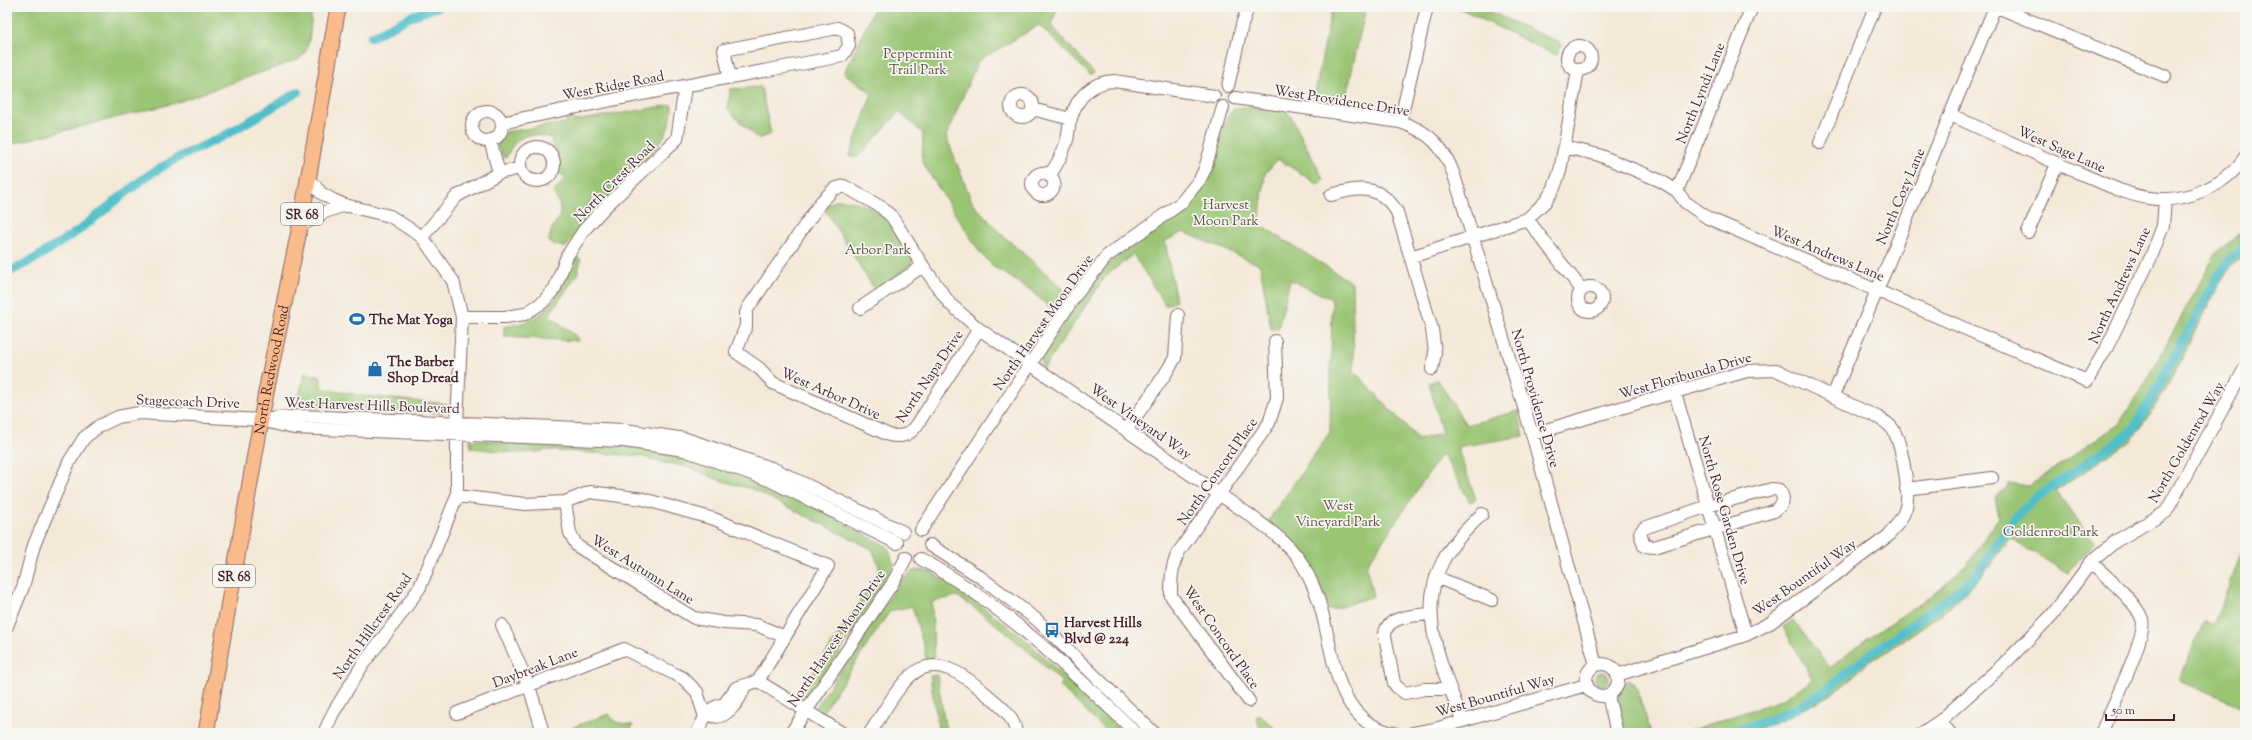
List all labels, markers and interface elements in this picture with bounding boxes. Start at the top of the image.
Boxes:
street label: North Lyndi Lane [1672,40,1731,147]
park label: Peppermint Trail Park [883,45,953,81]
street label: West Ridge Road [561,67,666,107]
street label: West Providence Drive [1272,81,1411,123]
street label: West Sage Lane [2014,122,2108,179]
street label: North Crest Road [570,137,661,227]
street label: North Cozy Lane [1872,145,1931,248]
park label: Harvest Moon Park [1193,196,1259,232]
road number: SR 68 [281,203,323,225]
street label: West Andrews Lane [1767,222,1887,288]
street label: North Andrews Lane [2085,224,2157,348]
park label: Arbor Park [845,241,912,261]
street label: North Harvest Moon Drive [990,251,1099,395]
street label: North Redwood Road [251,303,296,437]
sports icon: The Mat Yoga [348,310,366,328]
place label: The Mat Yoga [369,311,453,331]
street label: North Napa Drive [892,327,969,428]
street label: North Providence Drive [1505,327,1563,470]
street label: West Floribunda Drive [1617,348,1754,405]
place label: The Barber Shop Dread [387,353,459,389]
shop icon: The Barber Shop Dread [366,360,384,378]
street label: West Arbor Drive [777,364,883,426]
street label: North Goldenrod Way [2145,379,2231,507]
street label: West Vineyard Way [1085,380,1195,465]
street label: Stagecoach Drive [136,391,240,415]
street label: West Harvest Hills Boulevard [284,394,460,420]
street label: North Concord Place [1174,414,1263,530]
street label: North Rose Garden Drive [1692,434,1754,588]
park label: West Vineyard Park [1295,497,1381,533]
park label: Goldenrod Park [2003,523,2099,543]
street label: West Autumn Lane [587,531,697,610]
street label: West Bountiful Way [1749,535,1861,622]
road number: SR 68 [213,565,255,587]
street label: North Harvest Moon Drive [784,566,891,712]
street label: North Hillcrest Road [329,570,418,684]
street label: West Concord Place [1177,583,1263,694]
place label: Harvest Hills Blvd @ 224 [1064,614,1142,650]
bus stop icon: Harvest Hills Blvd @ 224 [1043,621,1061,639]
street label: Daybreak Lane [490,643,581,694]
street label: West Bountiful Way [1434,670,1558,724]
scale bar [2106,696,2174,722]
text: 50 m [2111,702,2135,720]

